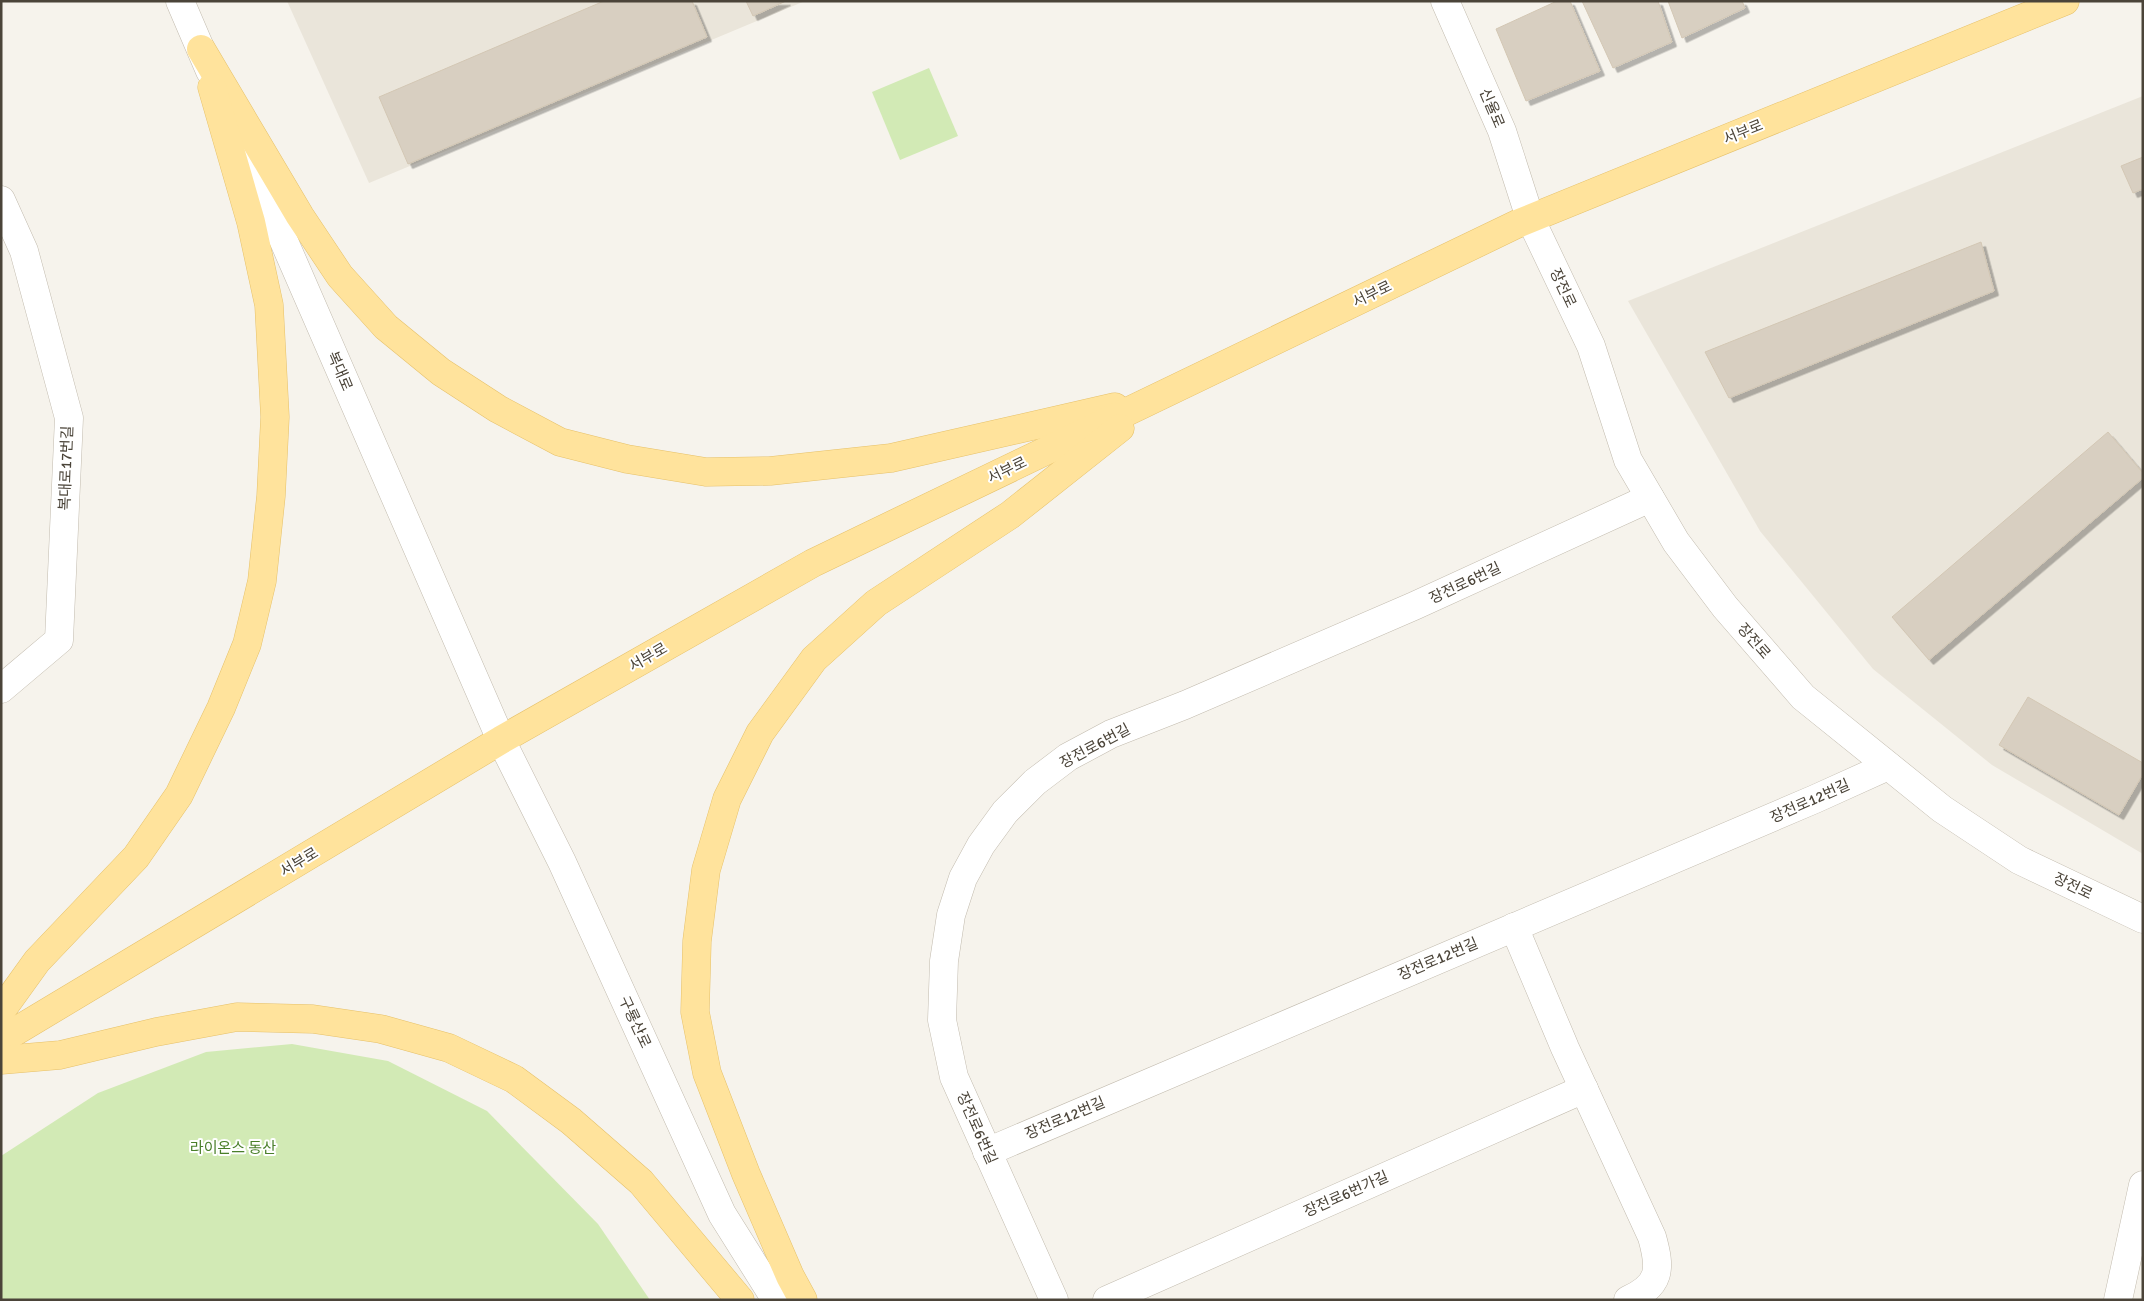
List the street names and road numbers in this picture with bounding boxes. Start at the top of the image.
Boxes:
street label: 신율로 [1476,85,1508,131]
street label: 서부로 [1720,116,1766,148]
street label: 장전로 [1546,265,1580,311]
street label: 서부로 [1349,277,1395,311]
street label: 복대로 [324,348,356,394]
street label: 복대로17번길 [56,425,76,511]
street label: 서부로 [984,453,1030,487]
street label: 장전로6번길 [1426,559,1504,607]
street label: 장전로 [1734,619,1774,663]
street label: 서부로 [626,639,670,675]
street label: 장전로6번길 [1057,720,1133,772]
street label: 장전로12번길 [1767,775,1853,827]
street label: 서부로 [277,844,321,880]
street label: 장전로 [2050,869,2096,903]
street label: 장전로12번길 [1395,934,1481,984]
street label: 구룡산로 [615,993,655,1051]
street label: 장전로6번길 [953,1089,1001,1167]
street label: 장전로12번길 [1022,1093,1108,1143]
street label: 장전로6번가길 [1301,1167,1391,1221]

